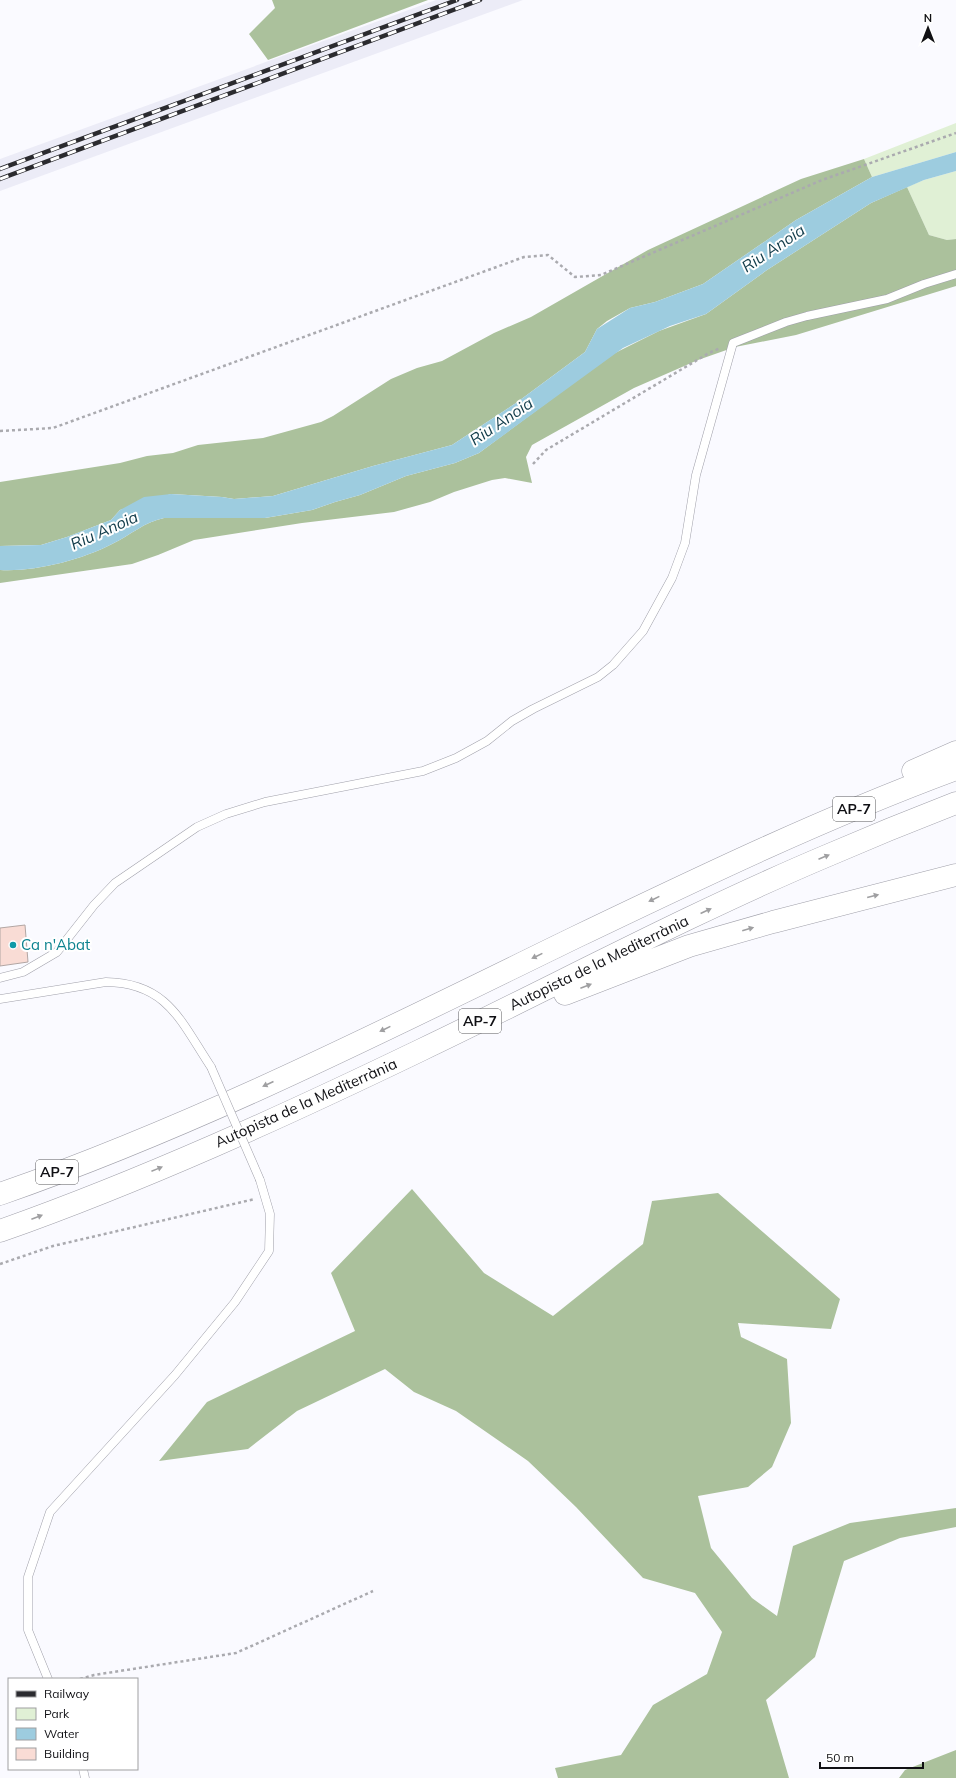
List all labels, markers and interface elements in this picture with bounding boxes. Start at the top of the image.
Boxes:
north arrow [908,8,948,48]
text: N [924,11,932,25]
water label: Riu Anoia [738,219,809,276]
water label: Riu Anoia [466,392,537,449]
water label: Riu Anoia [67,506,141,554]
road number: AP-7 [833,797,875,821]
one-way arrow [818,854,829,860]
one-way arrow [867,893,880,899]
one-way arrow [648,896,660,902]
one-way arrow [700,908,711,914]
street label: Autopista de la Mediterrània [506,911,692,1014]
one-way arrow [742,926,754,932]
place label: Ca n'Abat [21,935,90,954]
marker: Ca n'Abat [8,940,18,950]
one-way arrow [531,953,543,959]
one-way arrow [580,983,592,989]
road number: AP-7 [459,1009,501,1033]
one-way arrow [380,1026,391,1032]
street label: Autopista de la Mediterrània [212,1054,400,1151]
one-way arrow [262,1081,273,1087]
road number: AP-7 [36,1160,78,1184]
one-way arrow [152,1165,164,1171]
one-way arrow [31,1213,43,1219]
legend [8,1678,138,1770]
text: Railway [44,1686,90,1701]
text: Park [44,1706,70,1721]
text: Water [44,1726,80,1741]
scale bar [820,1744,923,1770]
text: Building [44,1746,89,1761]
text: 50 m [826,1750,854,1765]

